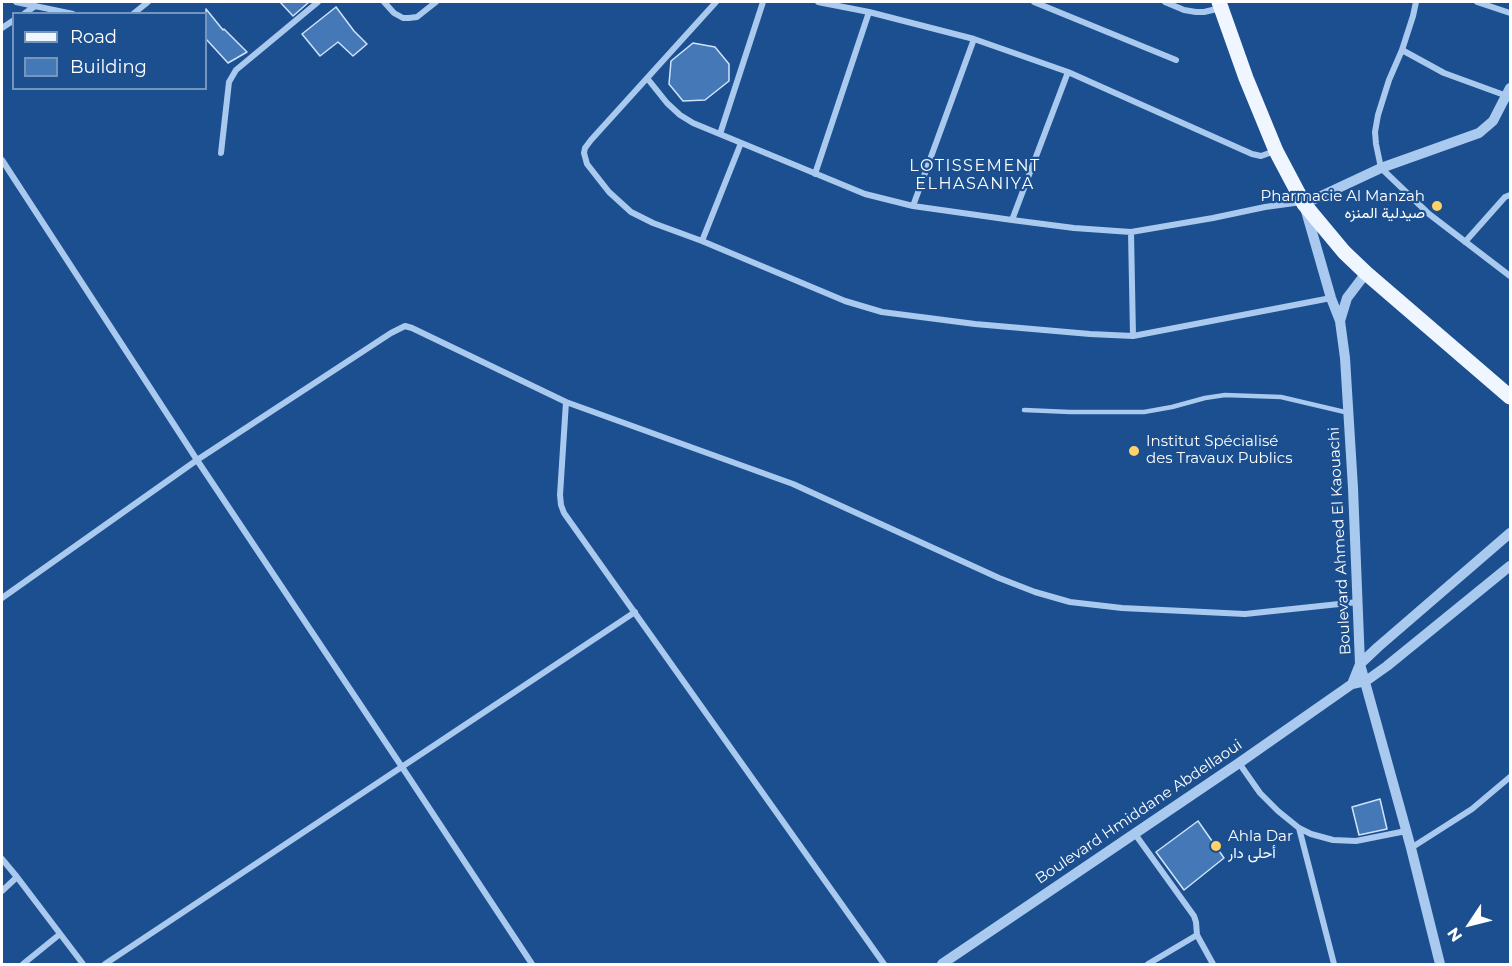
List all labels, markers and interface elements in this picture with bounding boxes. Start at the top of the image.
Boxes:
legend [12,12,207,90]
text: Road [70,26,117,48]
text: Building [70,56,147,78]
district label: LOTISSEMENT ELHASANIYA [909,156,1041,194]
place label: Pharmacie Al Manzah صيدلية المنزه [1261,188,1425,223]
marker: Pharmacie Al Manzah صيدلية المنزه [1430,199,1444,213]
street label: Boulevard Ahmed El Kaouachi [1325,426,1355,656]
place label: Institut Spécialisé des Travaux Publics [1146,433,1293,468]
marker: Institut Spécialisé des Travaux Publics [1127,444,1141,458]
street label: Boulevard Hmiddane Abdellaoui [1032,736,1246,888]
place label: Ahla Dar أحلى دار [1228,828,1293,863]
marker: Ahla Dar أحلى دار [1209,839,1223,853]
north arrow [1440,894,1500,954]
text: N [1443,924,1466,945]

